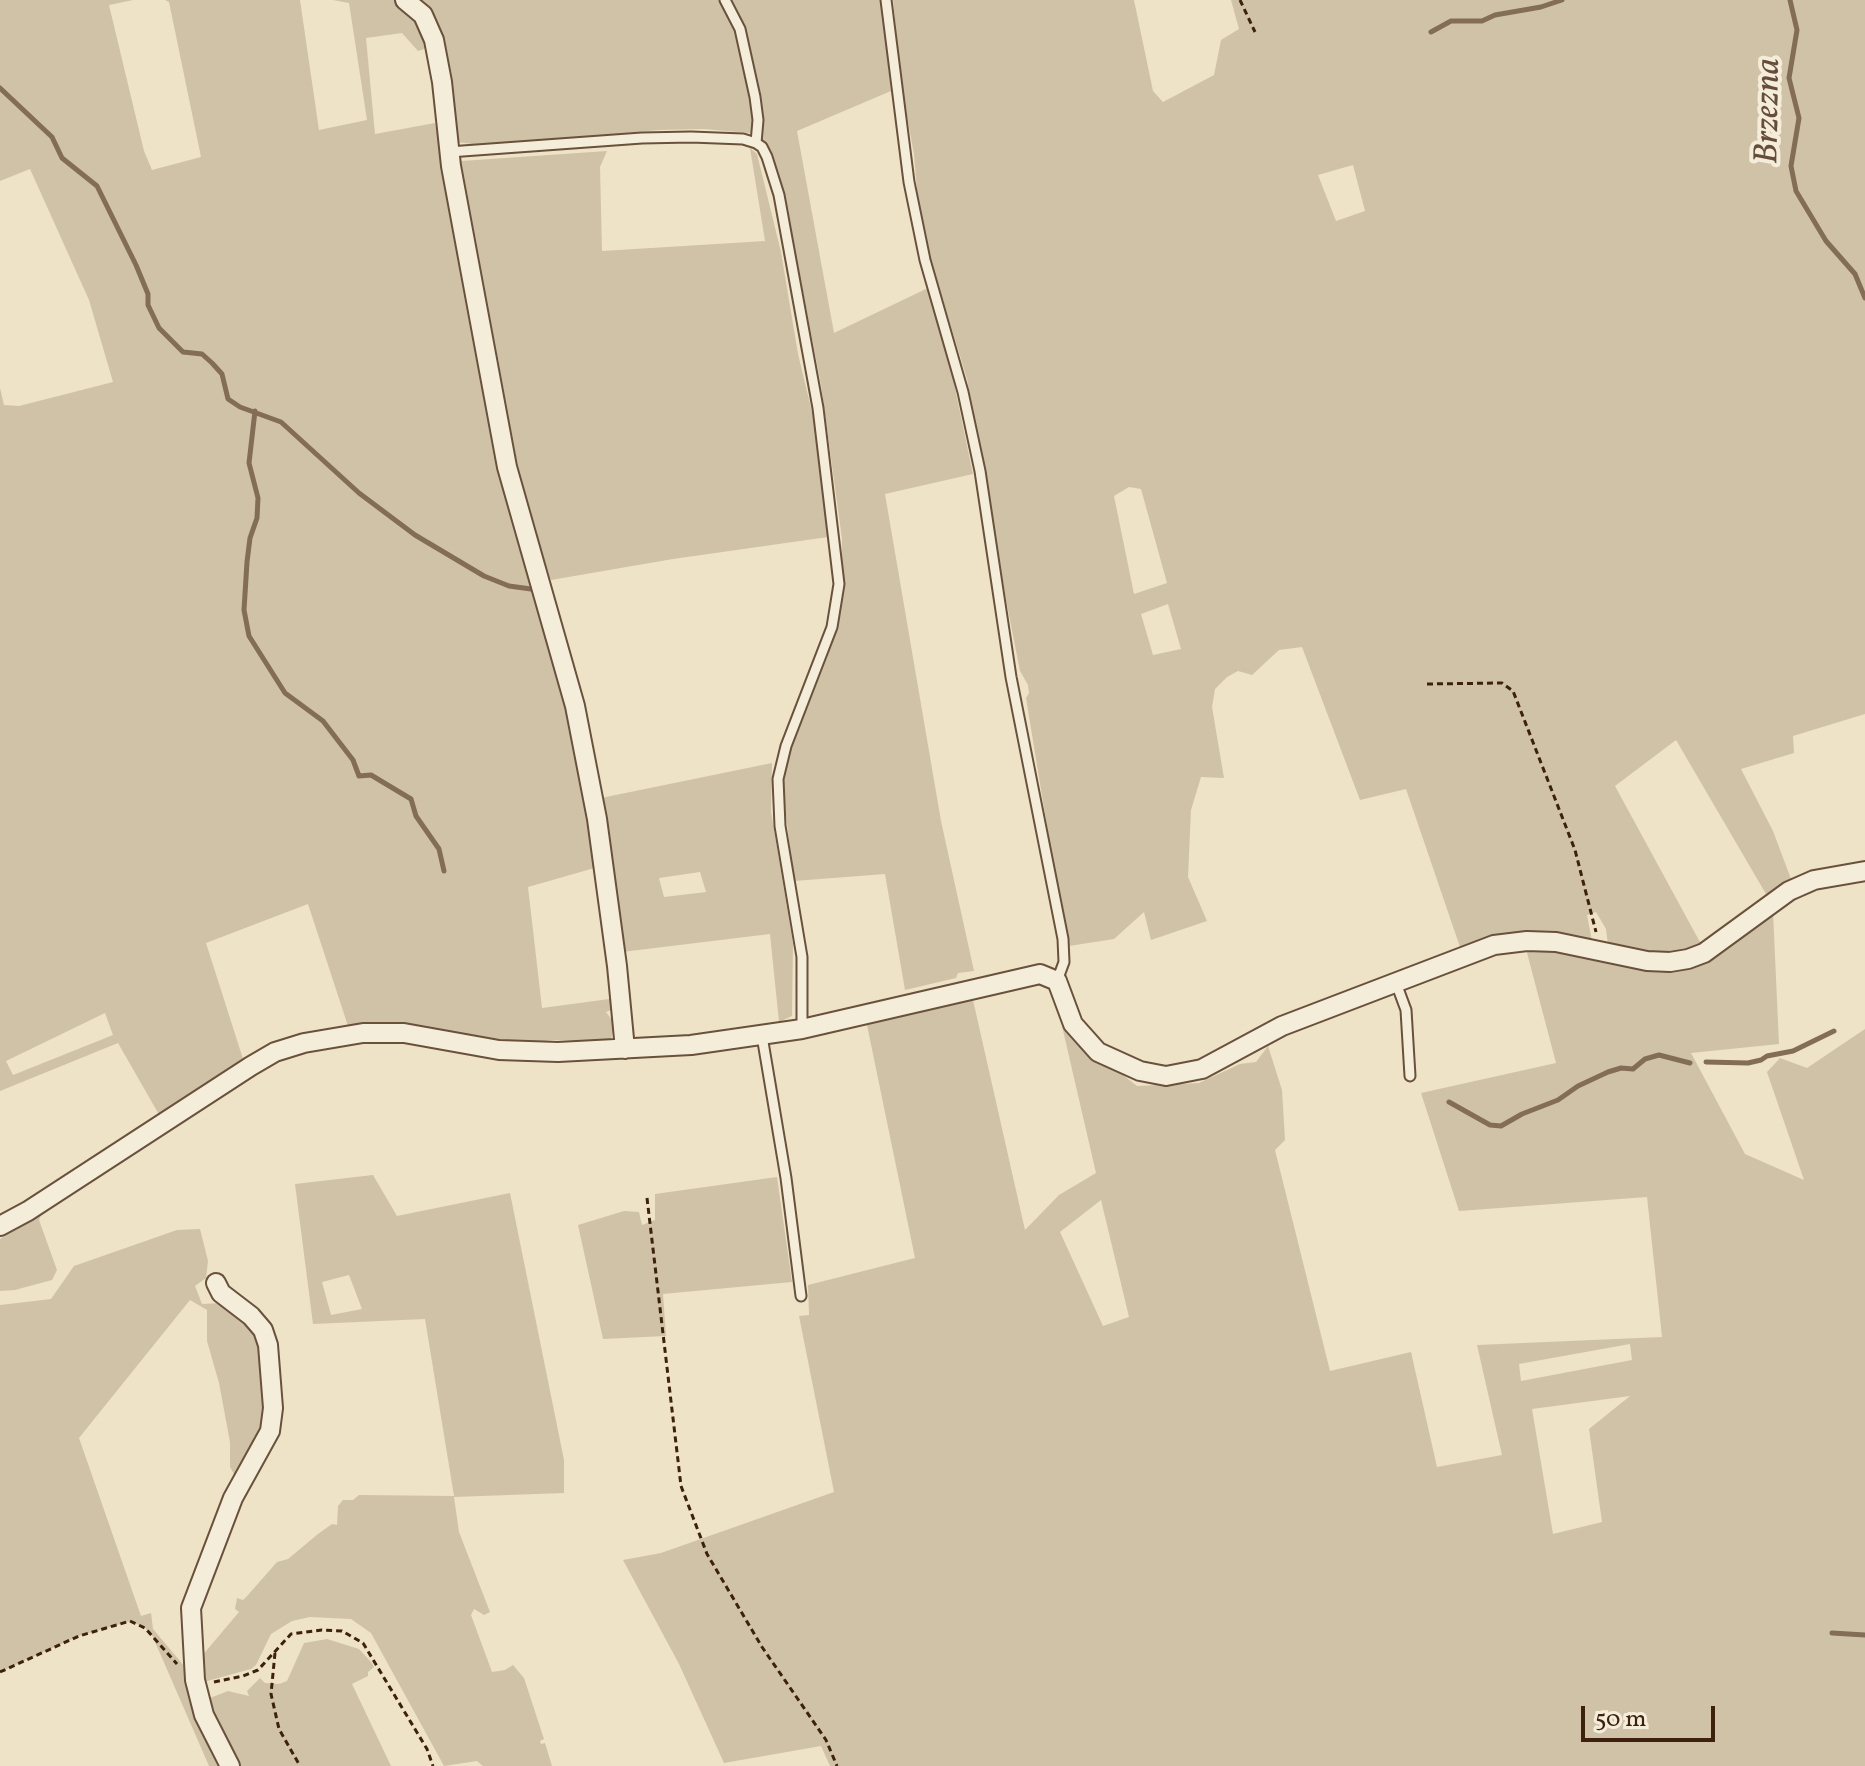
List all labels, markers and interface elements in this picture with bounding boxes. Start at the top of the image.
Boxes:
water label: Brzezna [1750,58,1792,164]
scale bar [1585,1690,1719,1740]
text: 50 m [1595,1703,1647,1737]

